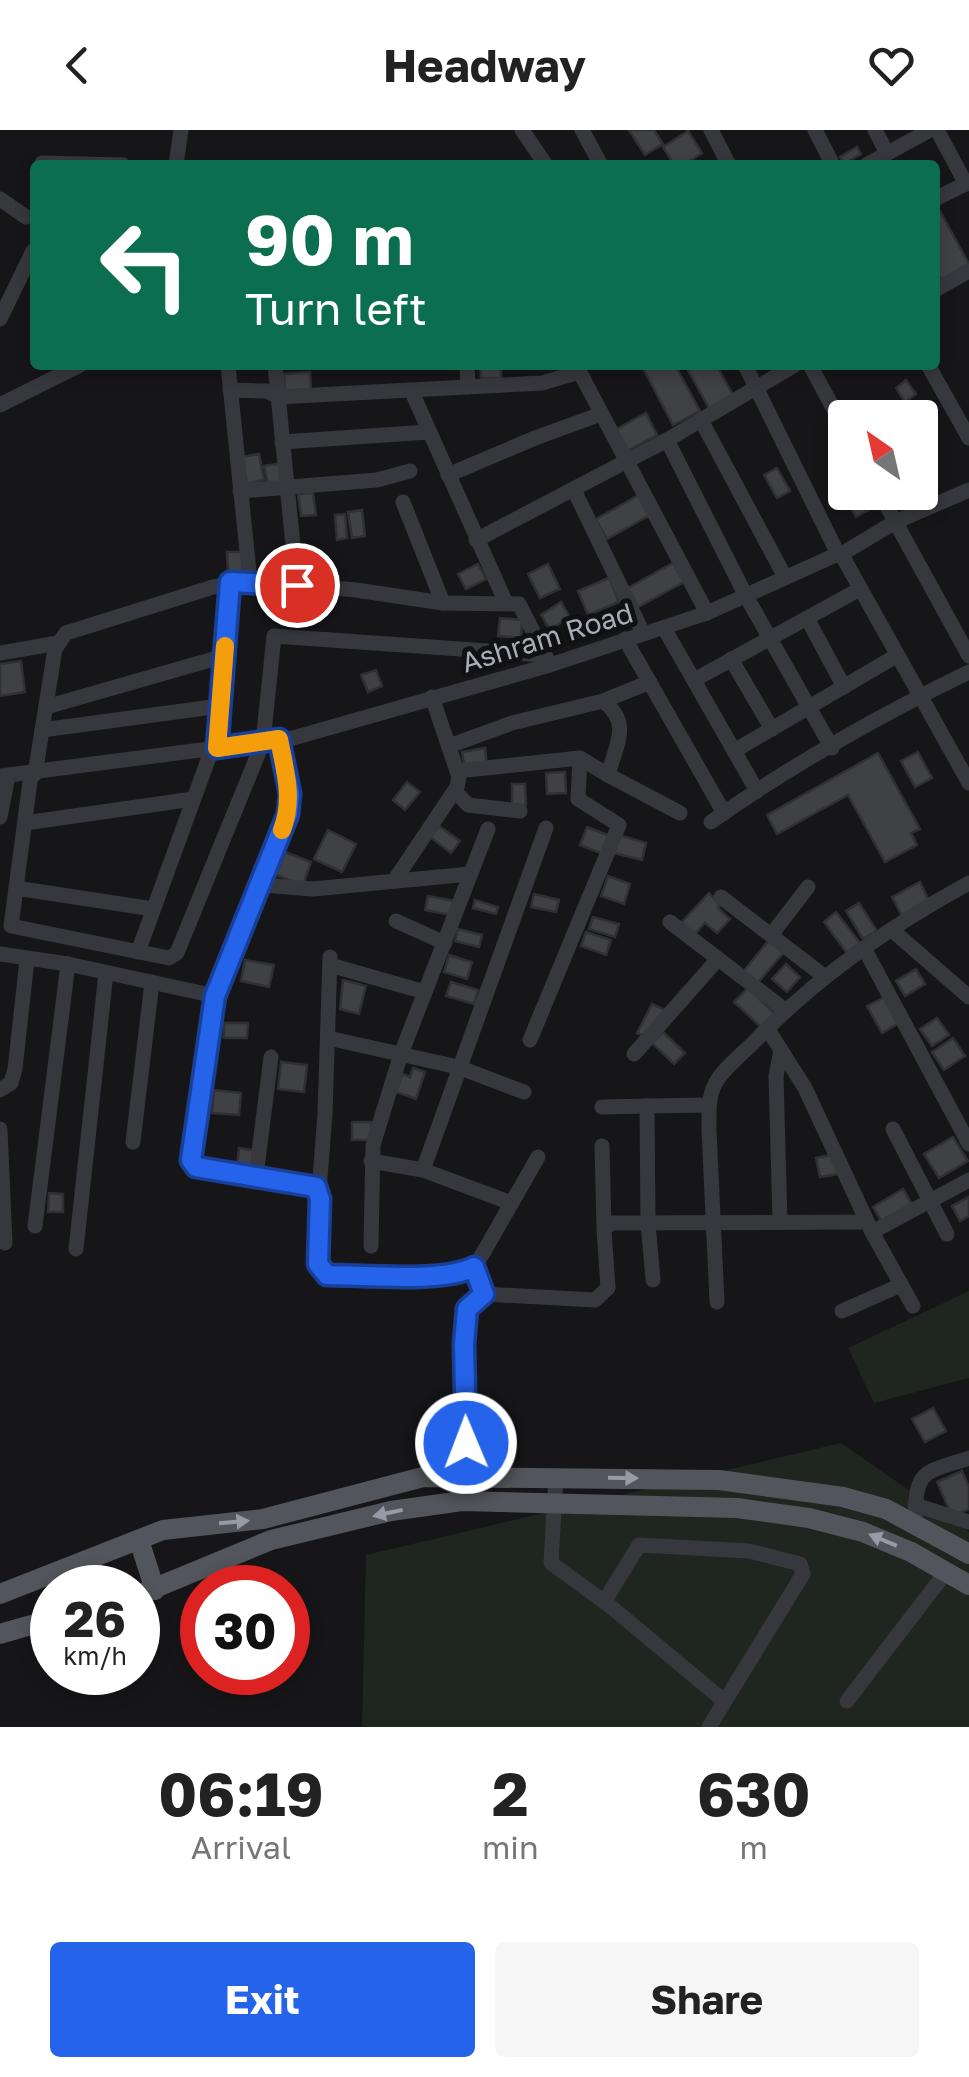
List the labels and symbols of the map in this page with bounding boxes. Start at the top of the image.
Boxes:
north arrow [828,400,938,510]
pin [255,543,340,628]
street label: Ashram Road [457,595,637,679]
position arrow [414,1391,518,1495]
one-way arrow [608,1470,639,1486]
one-way arrow [372,1505,403,1521]
one-way arrow [218,1513,250,1529]
one-way arrow [868,1532,898,1548]
speed limit sign: 30 [180,1565,310,1695]

